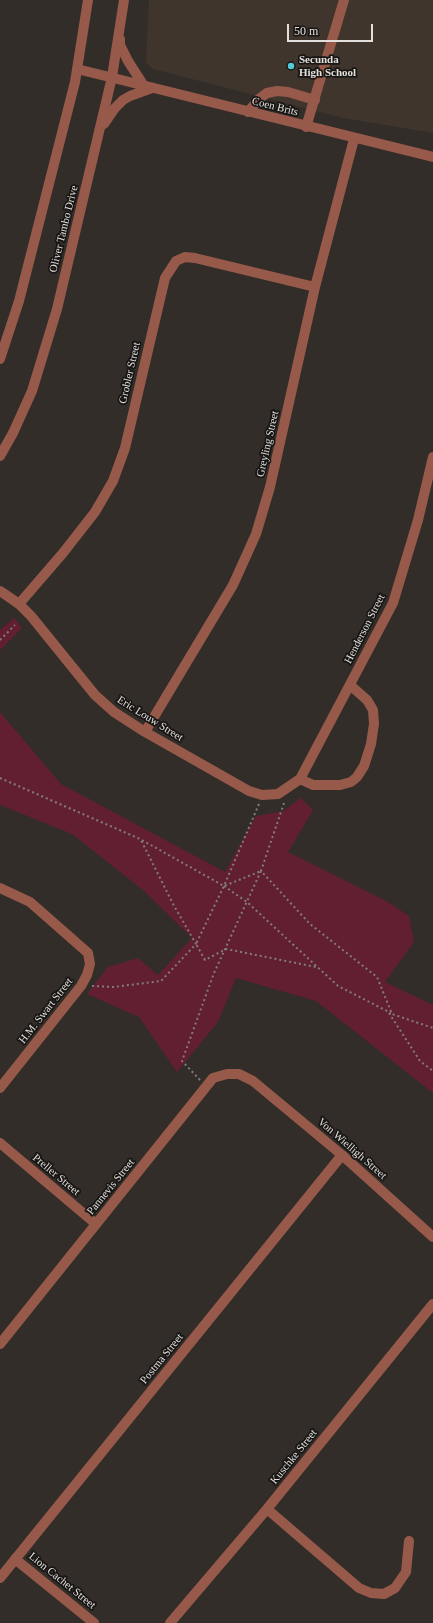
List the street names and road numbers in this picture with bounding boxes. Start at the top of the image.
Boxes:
street label: Coen Brits [250,95,300,119]
street label: Oliver Tambo Drive [47,184,81,274]
street label: Grobler Street [117,341,143,405]
street label: Greyling Street [254,410,282,478]
street label: Henderson Street [342,592,388,666]
street label: Eric Louw Street [115,693,185,745]
street label: H.M. Swart Street [16,975,76,1047]
street label: Von Wielligh Street [315,1116,389,1182]
street label: Preller Street [30,1151,82,1199]
street label: Pannevis Street [84,1156,138,1218]
street label: Postma Street [138,1331,186,1387]
street label: Kuschke Street [268,1427,320,1487]
street label: Lion Cachet Street [26,1550,98,1612]

